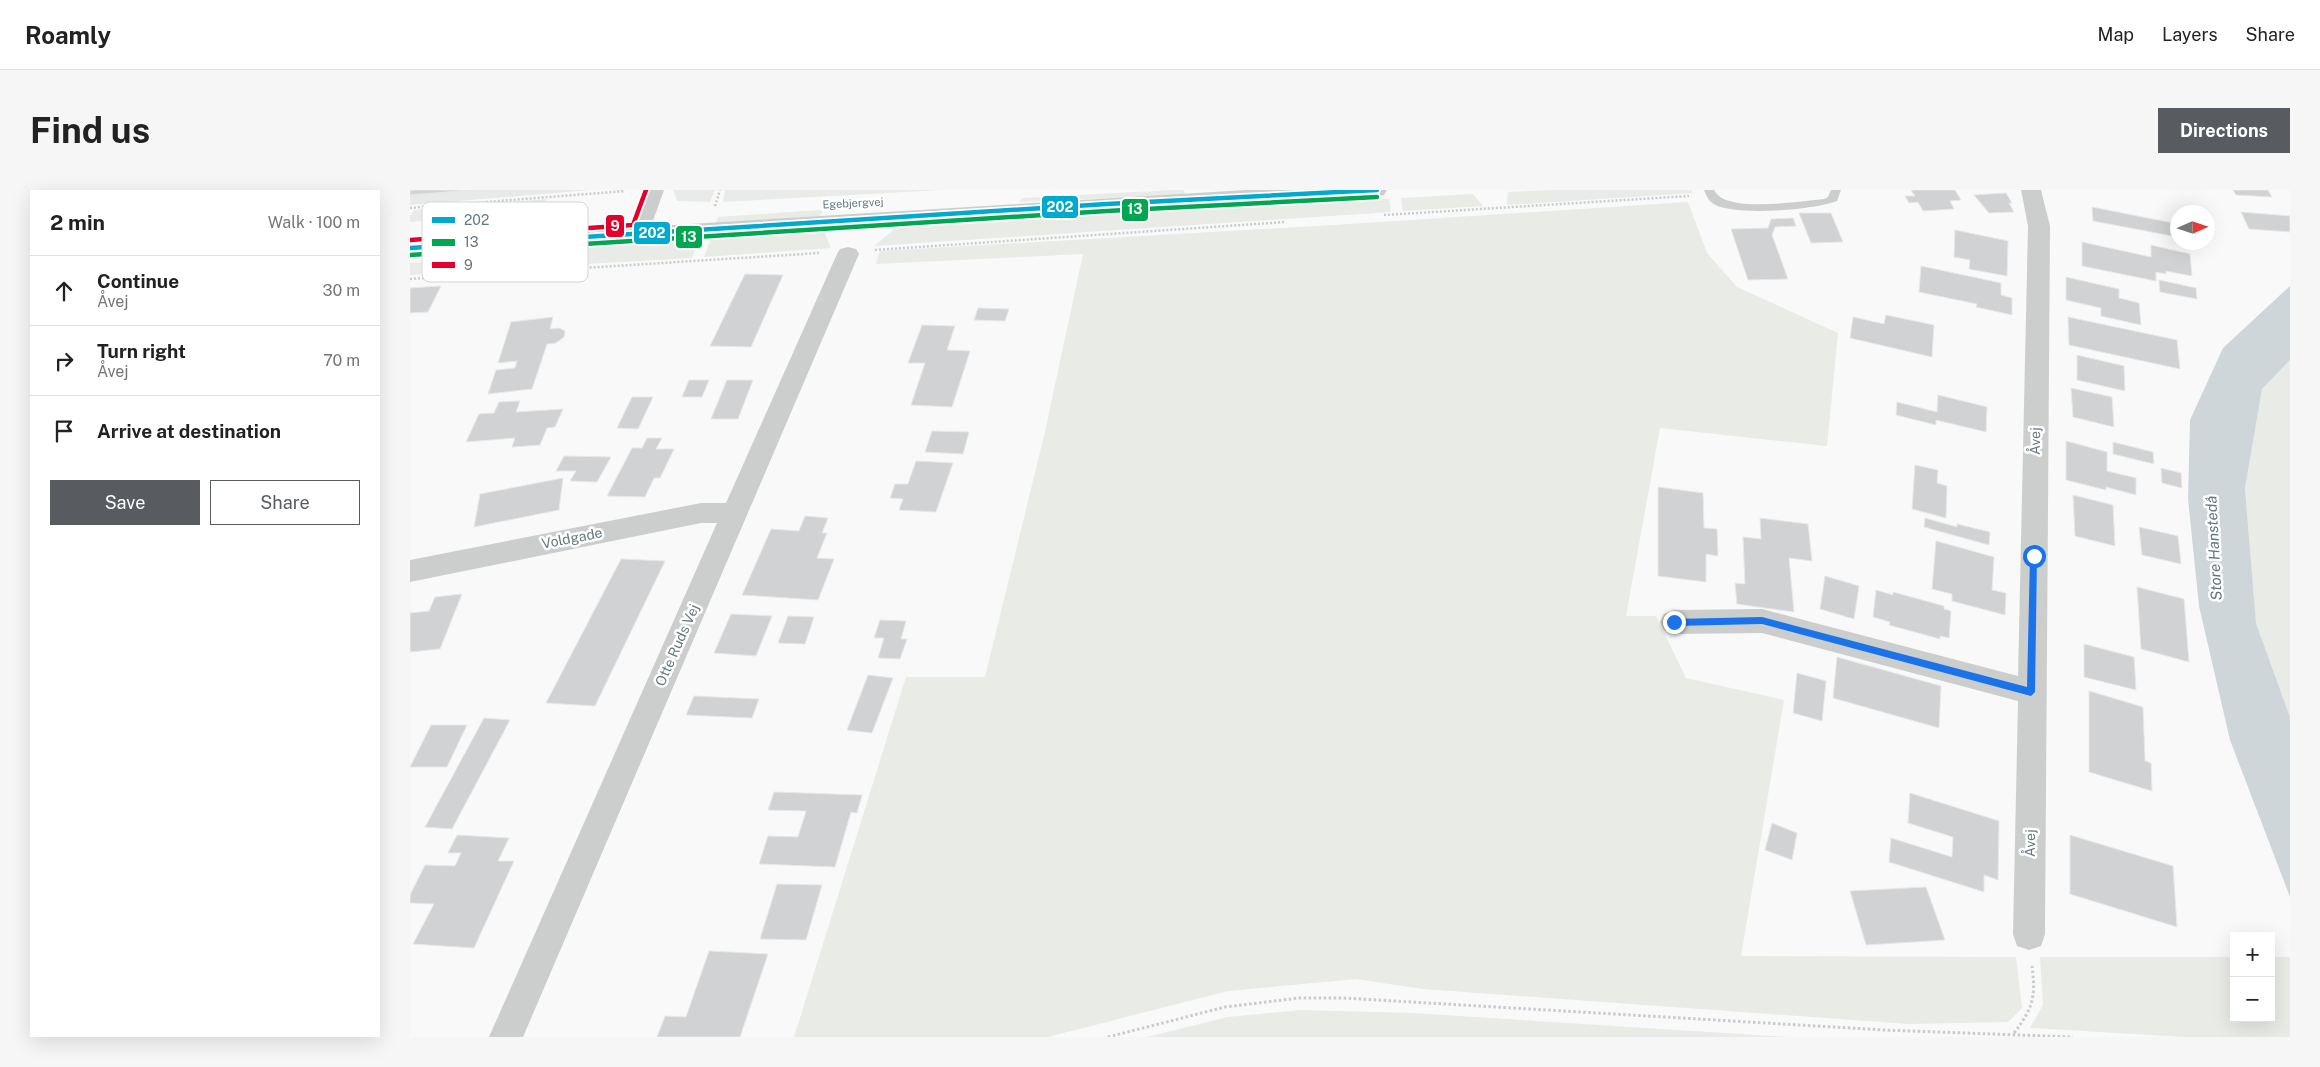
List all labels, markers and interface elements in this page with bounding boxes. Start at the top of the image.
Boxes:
text: Roamly [25,21,111,49]
text: Map [2098,24,2134,45]
text: Layers [2162,24,2218,45]
text: Share [2246,24,2295,45]
button: Directions [2158,108,2290,153]
text: Find us [30,110,150,151]
street label: Egebjergvej [822,195,884,211]
line badge: 202 [1041,195,1079,219]
line badge: 13 [1121,198,1149,222]
text: 202 [1047,199,1074,215]
text: 13 [1127,201,1143,217]
legend [422,202,588,282]
north arrow [2170,205,2215,250]
text: 2 min [50,210,105,235]
text: 202 [464,212,489,228]
text: Walk · 100 m [268,213,360,232]
line badge: 9 [605,214,625,238]
text: 9 [610,218,620,234]
line badge: 202 [633,221,671,245]
text: 202 [639,225,666,241]
line badge: 13 [675,225,703,249]
text: 13 [681,229,697,245]
text: 13 [464,234,479,250]
text: 9 [464,257,473,273]
text: Continue [97,270,179,292]
icon: ahead [50,277,78,305]
text: 30 m [323,281,360,300]
text: Åvej [97,292,129,311]
text: Turn right [97,340,186,362]
icon: right [50,347,78,375]
text: 70 m [323,351,360,370]
text: Åvej [97,362,129,381]
icon: arrive [50,417,78,445]
text: Arrive at destination [97,420,281,442]
street label: Åvej [2025,427,2043,455]
button: Save [50,480,200,525]
button: Share [210,480,360,525]
water label: Store Hanstedå [2202,495,2225,601]
street label: Voldgade [540,524,604,552]
route start [2023,545,2046,568]
street label: Otte Ruds Vej [652,602,702,688]
route end [1663,611,1686,634]
street label: Åvej [2020,829,2038,857]
map controls [2230,932,2275,1022]
button: + [2230,932,2275,977]
button: − [2230,977,2275,1022]

